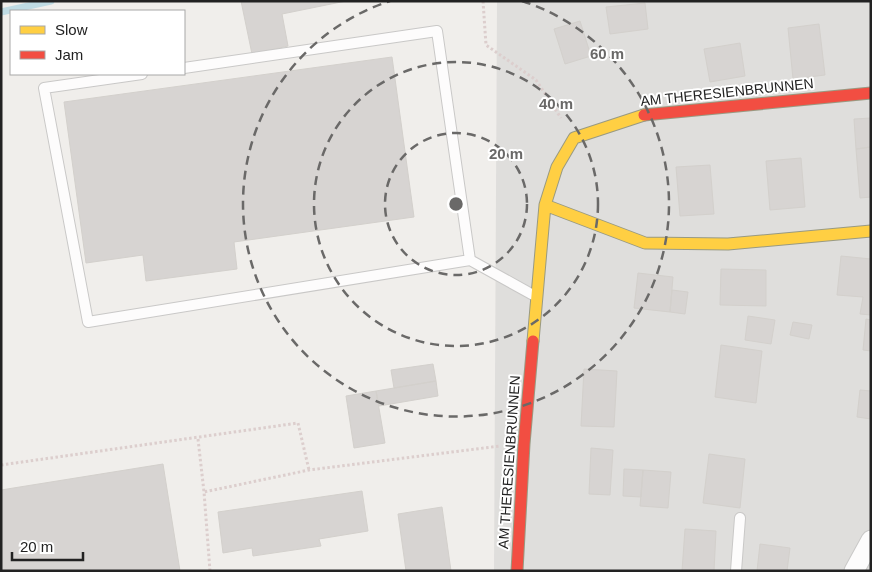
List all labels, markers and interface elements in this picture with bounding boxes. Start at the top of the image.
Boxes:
legend [10,10,185,75]
text: Slow [55,21,88,38]
text: 60 m [590,45,624,62]
text: Jam [55,46,83,63]
street label: AM THERESIENBRUNNEN [640,75,814,109]
text: 40 m [539,95,573,112]
text: 20 m [489,145,523,162]
centre of rings [447,195,465,213]
street label: AM THERESIENBRUNNEN [495,375,523,549]
scale bar [12,530,84,562]
text: 20 m [20,538,53,555]

